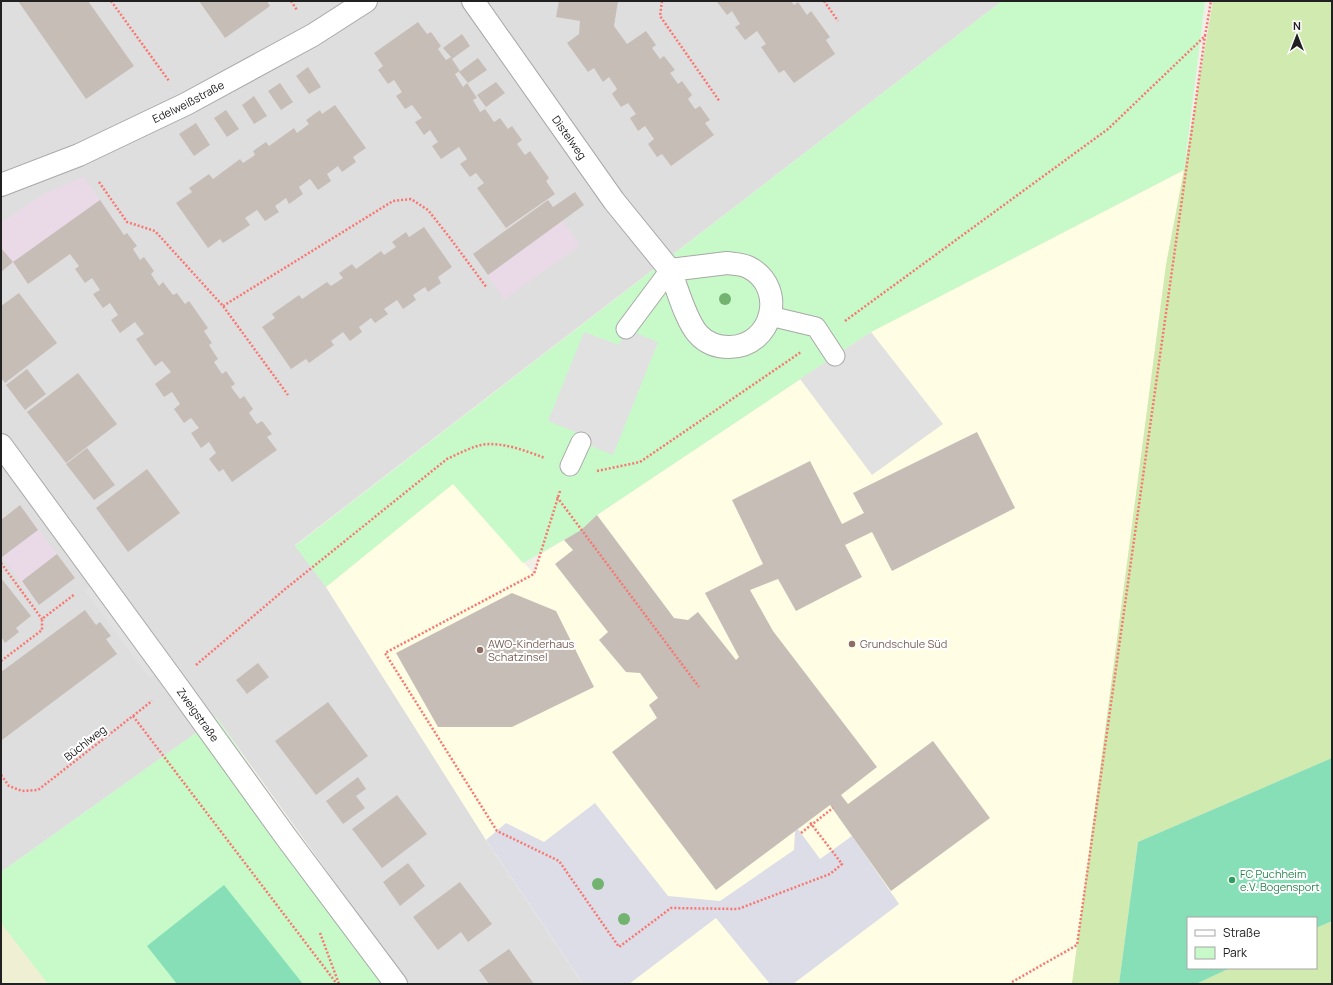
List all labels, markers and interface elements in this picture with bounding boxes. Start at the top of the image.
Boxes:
north arrow [1277,16,1317,56]
text: N [1293,18,1301,33]
street label: Edelweißstraße [150,77,227,126]
street label: Distelweg [549,112,590,162]
place label: AWO-Kinderhaus Schatzinsel [488,636,575,664]
place label: Grundschule Süd [860,636,947,651]
marker: Grundschule Süd [847,639,857,649]
marker: AWO-Kinderhaus Schatzinsel [475,645,485,655]
street label: Zweigstraße [174,685,223,745]
street label: Büchlweg [61,721,109,764]
place label: FC Puchheim e.V. Bogensport [1240,866,1320,894]
marker: FC Puchheim e.V. Bogensport [1227,875,1237,885]
legend [1187,917,1317,969]
text: Straße [1223,924,1260,941]
text: Park [1223,944,1248,961]

